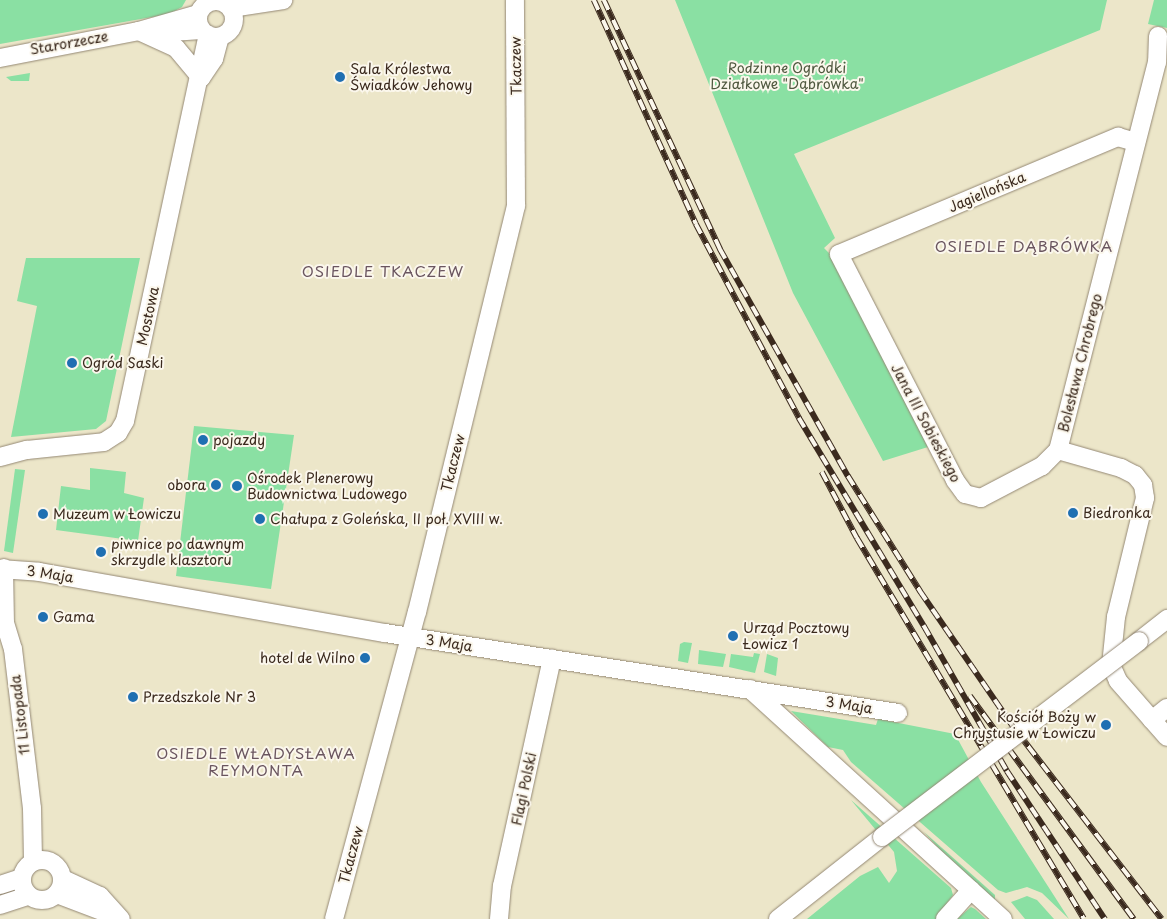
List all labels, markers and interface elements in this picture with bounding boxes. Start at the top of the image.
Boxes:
street label: Starorzecze [29,28,109,58]
street label: Tkaczew [507,36,525,96]
park label: Rodzinne Ogródki Działkowe "Dąbrówka" [710,60,864,92]
place label: Sala Królestwa Świadków Jehowy [350,61,473,94]
marker: Sala Królestwa Świadków Jehowy [334,71,346,83]
street label: Jagiellońska [946,168,1028,216]
district label: OSIEDLE DĄBRÓWKA [933,237,1115,255]
district label: OSIEDLE TKACZEW [301,262,465,280]
street label: Mostowa [134,285,162,347]
street label: Bolesława Chrobrego [1055,292,1105,434]
place label: Ogród Saski [82,355,164,371]
marker: Ogród Saski [66,357,78,369]
street label: Jana III Sobieskiego [887,360,965,486]
place label: pojazdy [213,432,265,448]
street label: Tkaczew [438,432,468,494]
marker: pojazdy [197,434,209,446]
place label: Ośrodek Plenerowy Budownictwa Ludowego [247,470,406,502]
place label: obora [167,477,206,493]
marker: obora [210,479,222,491]
marker: Ośrodek Plenerowy Budownictwa Ludowego [231,480,243,492]
place label: Biedronka [1083,505,1151,521]
place label: Muzeum w Łowiczu [53,506,181,522]
marker: Biedronka [1067,507,1079,519]
marker: Muzeum w Łowiczu [37,508,49,520]
place label: Chałupa z Goleńska, II poł. XVIII w. [270,511,504,527]
marker: Chałupa z Goleńska, II poł. XVIII w. [254,513,266,525]
place label: piwnice po dawnym skrzydle klasztoru [111,536,244,568]
marker: piwnice po dawnym skrzydle klasztoru [95,546,107,558]
street label: 3 Maja [25,562,75,586]
place label: Gama [53,609,95,625]
marker: Gama [37,611,49,623]
place label: Urząd Pocztowy Łowicz 1 [743,620,850,652]
marker: Urząd Pocztowy Łowicz 1 [727,630,739,642]
street label: 3 Maja [424,631,474,655]
place label: hotel de Wilno [259,650,355,666]
marker: hotel de Wilno [359,652,371,664]
street label: 11 Listopada [7,674,33,756]
place label: Przedszkole Nr 3 [143,689,257,705]
marker: Przedszkole Nr 3 [127,691,139,703]
street label: 3 Maja [824,693,874,717]
place label: Kościół Boży w Chrystusie w Łowiczu [953,709,1096,742]
marker: Kościół Boży w Chrystusie w Łowiczu [1100,719,1112,731]
district label: OSIEDLE WŁADYSŁAWA REYMONTA [155,743,357,778]
street label: Flagi Polski [508,751,540,827]
street label: Tkaczew [335,824,367,886]

